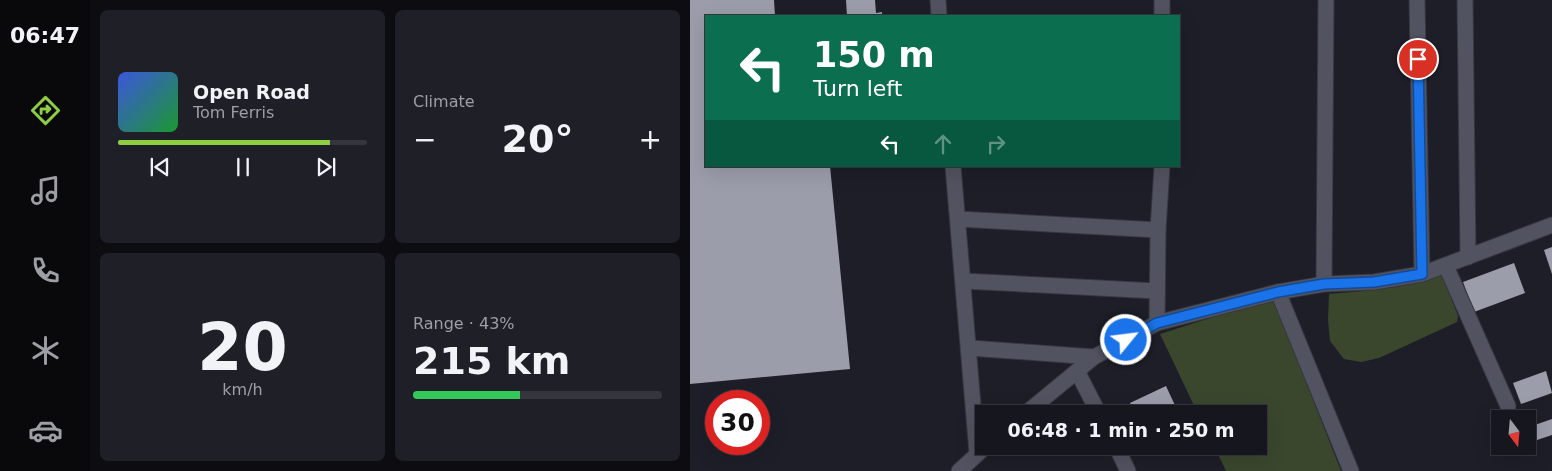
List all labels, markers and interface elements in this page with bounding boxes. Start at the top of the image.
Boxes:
text: 06:47 [10,23,80,48]
icon: left [730,35,795,100]
text: 150 m [813,35,935,75]
pin [1397,38,1439,80]
icon: arrive [1404,45,1432,73]
text: Turn left [813,76,902,101]
text: Open Road [193,81,310,103]
text: Climate [413,92,475,111]
icon: directions [28,93,63,128]
text: Tom Ferris [193,103,274,122]
text: 20° [502,117,573,161]
text: − [413,123,436,156]
text: + [639,123,662,156]
icon: left [876,130,904,158]
icon: ahead [929,130,957,158]
icon: right [982,130,1010,158]
icon: previous [146,153,174,181]
icon: pause [229,153,257,181]
icon: next [312,153,340,181]
icon: music [28,173,63,208]
icon: phone [28,253,63,288]
text: 20 [197,310,288,385]
position arrow [1099,313,1151,365]
text: Range · 43% [413,314,515,333]
icon: climate [28,333,63,368]
text: 215 km [413,339,570,383]
text: km/h [222,380,263,399]
speed limit sign: 30 [705,390,770,455]
north arrow [1491,410,1536,455]
map controls [1491,410,1536,455]
icon: car [28,413,63,448]
text: 06:48 · 1 min · 250 m [1007,419,1235,441]

